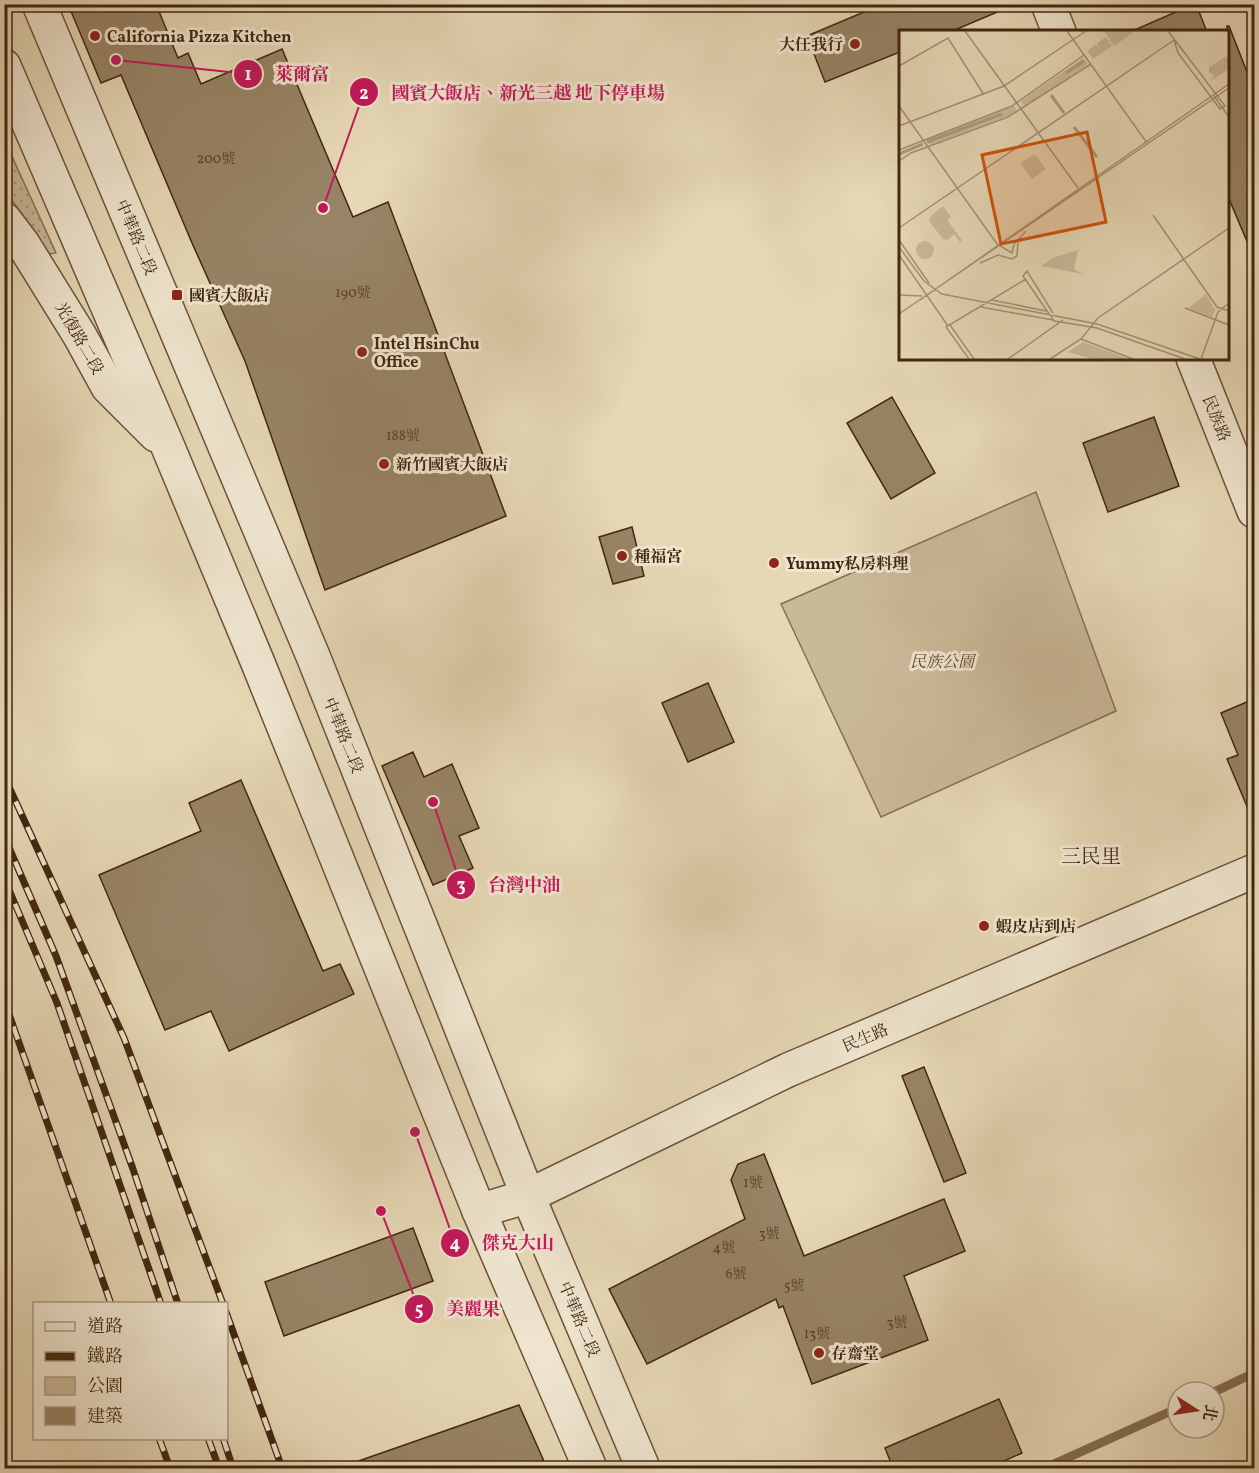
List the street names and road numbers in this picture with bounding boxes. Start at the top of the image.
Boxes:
street label: 中華路二段 [109,197,161,279]
street label: 光復路二段 [49,299,108,379]
street label: 民族路 [1196,392,1234,445]
street label: 中華路二段 [317,695,367,777]
street label: 民生路 [839,1019,892,1058]
street label: 中華路二段 [552,1279,604,1361]

